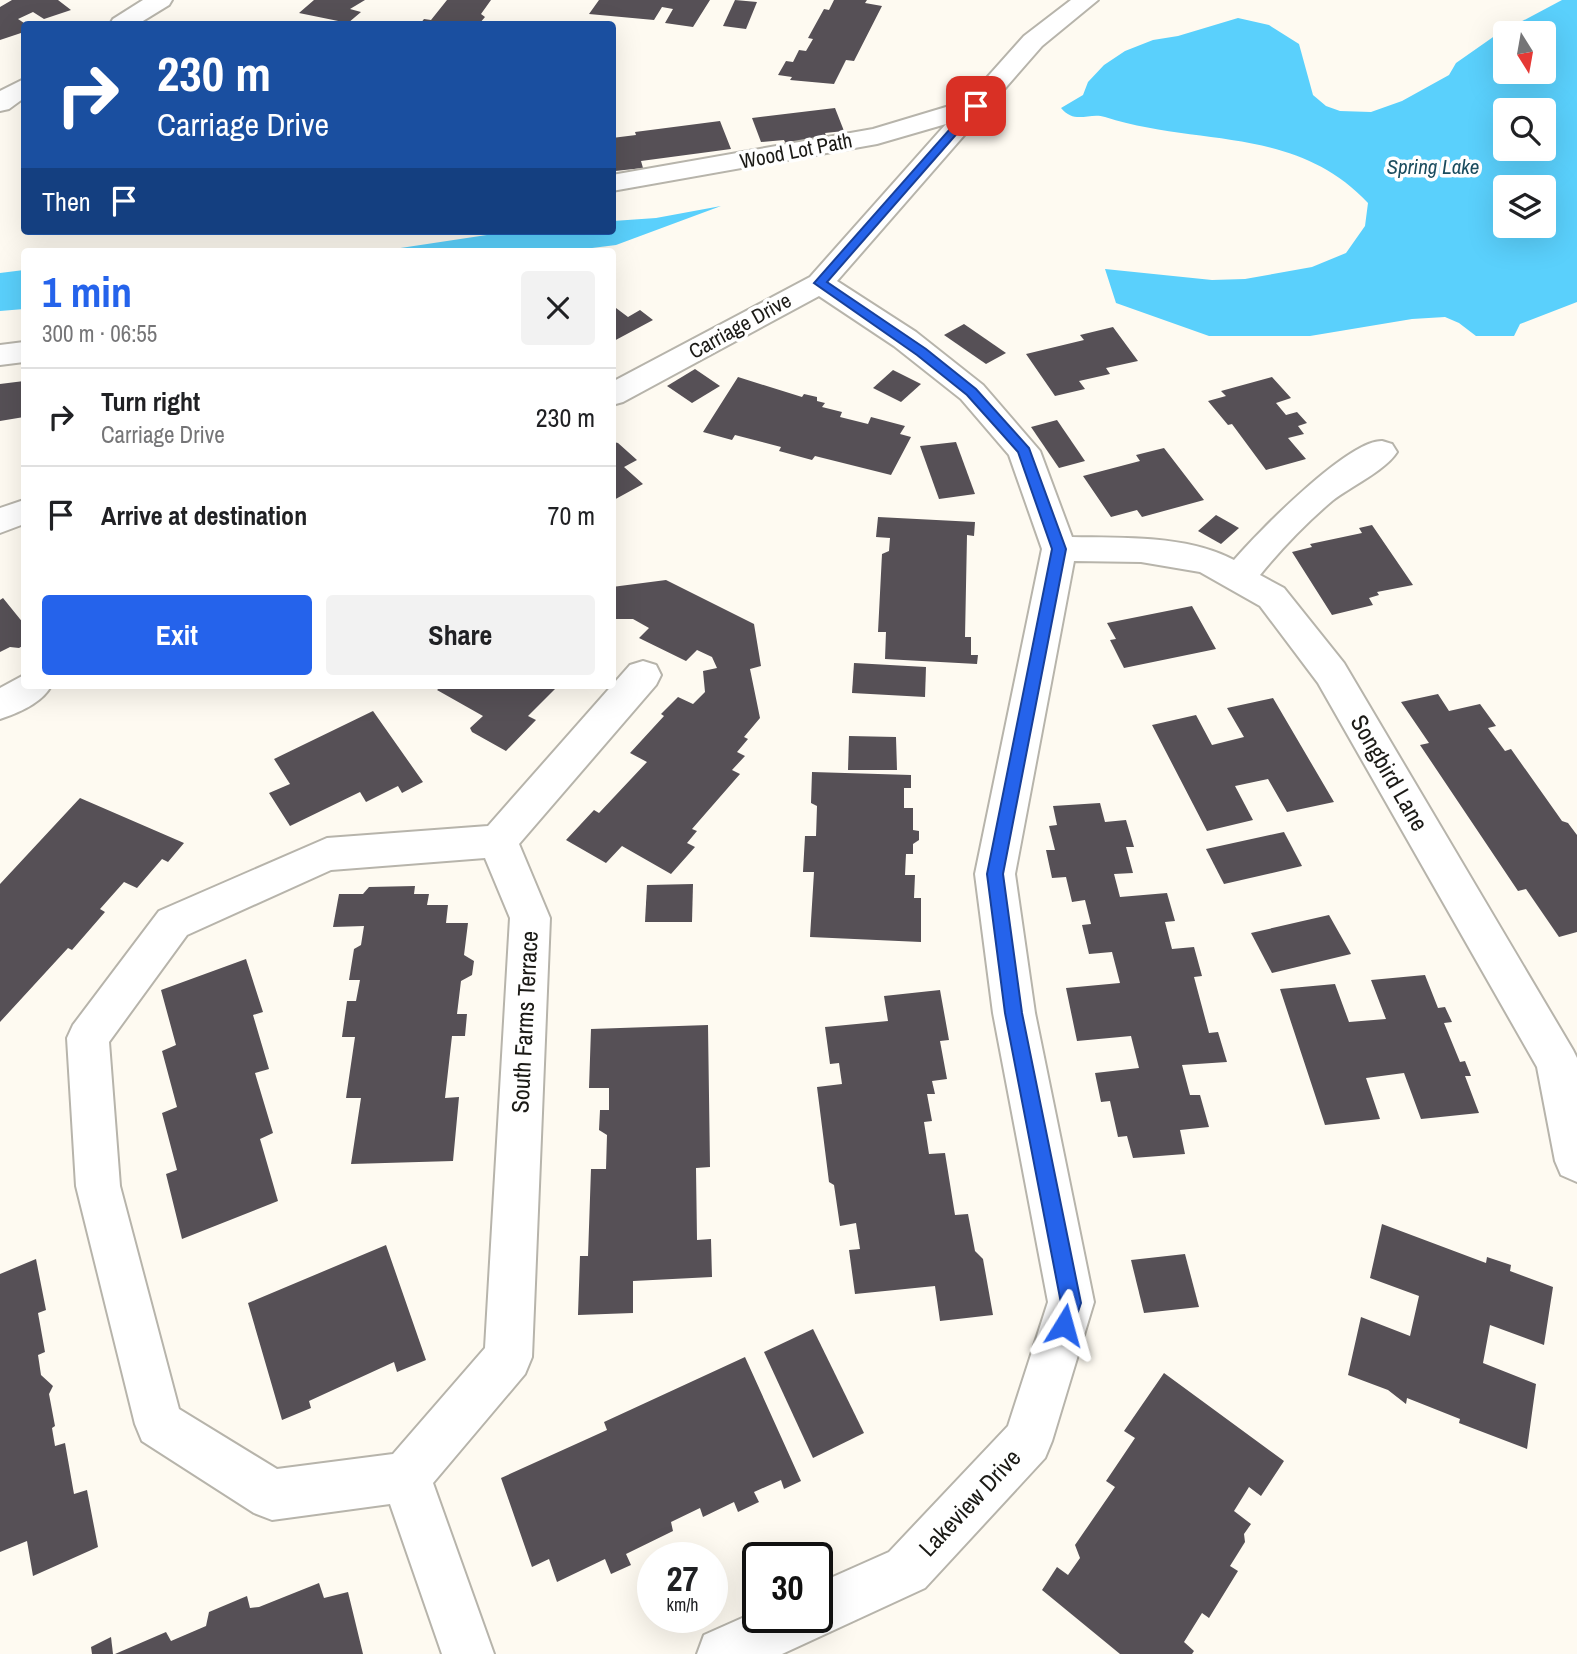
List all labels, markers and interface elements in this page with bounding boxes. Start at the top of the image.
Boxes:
north arrow [1493,21,1556,84]
map controls [1493,21,1556,238]
text: 230 m [157,40,271,106]
icon: right [42,49,133,140]
pin [946,76,1006,136]
icon: arrive [957,87,995,125]
button: search [1493,98,1556,161]
text: Carriage Drive [157,103,329,146]
street label: Wood Lot Path [737,125,854,176]
water label: Spring Lake [1387,152,1479,181]
button: layers [1493,175,1556,238]
icon: arrive [105,182,143,220]
text: Then [42,184,91,219]
text: 1 min [42,264,132,320]
button: close [521,271,595,345]
street label: Carriage Drive [683,286,796,366]
text: 300 m · 06:55 [42,318,157,349]
text: Turn right [101,384,200,419]
icon: right [42,398,80,436]
text: 230 m [536,400,595,435]
text: Carriage Drive [101,419,225,450]
icon: arrive [42,496,80,534]
text: Arrive at destination [101,498,307,533]
text: 70 m [548,498,595,533]
button: Exit [42,595,312,675]
button: Share [326,595,595,675]
street label: Songbird Lane [1344,709,1436,836]
street label: South Farms Terrace [503,930,545,1114]
position arrow [1027,1288,1101,1362]
street label: Lakeview Drive [911,1442,1027,1563]
speed limit sign: 30 [742,1542,833,1633]
text: 27 [667,1555,698,1602]
text: km/h [667,1592,699,1617]

